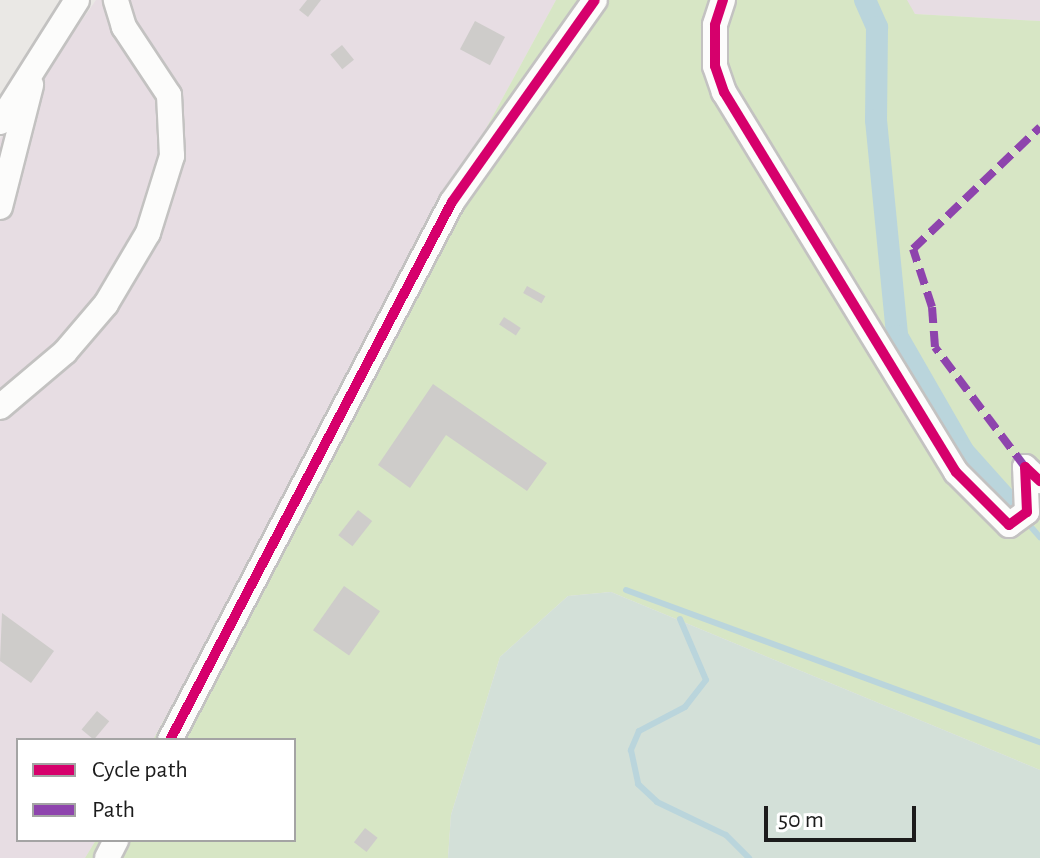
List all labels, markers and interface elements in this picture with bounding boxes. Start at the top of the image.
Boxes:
legend [16,738,296,842]
text: Cycle path [92,758,188,782]
scale bar [768,790,920,840]
text: Path [92,798,135,822]
text: 50 m [778,808,824,832]

